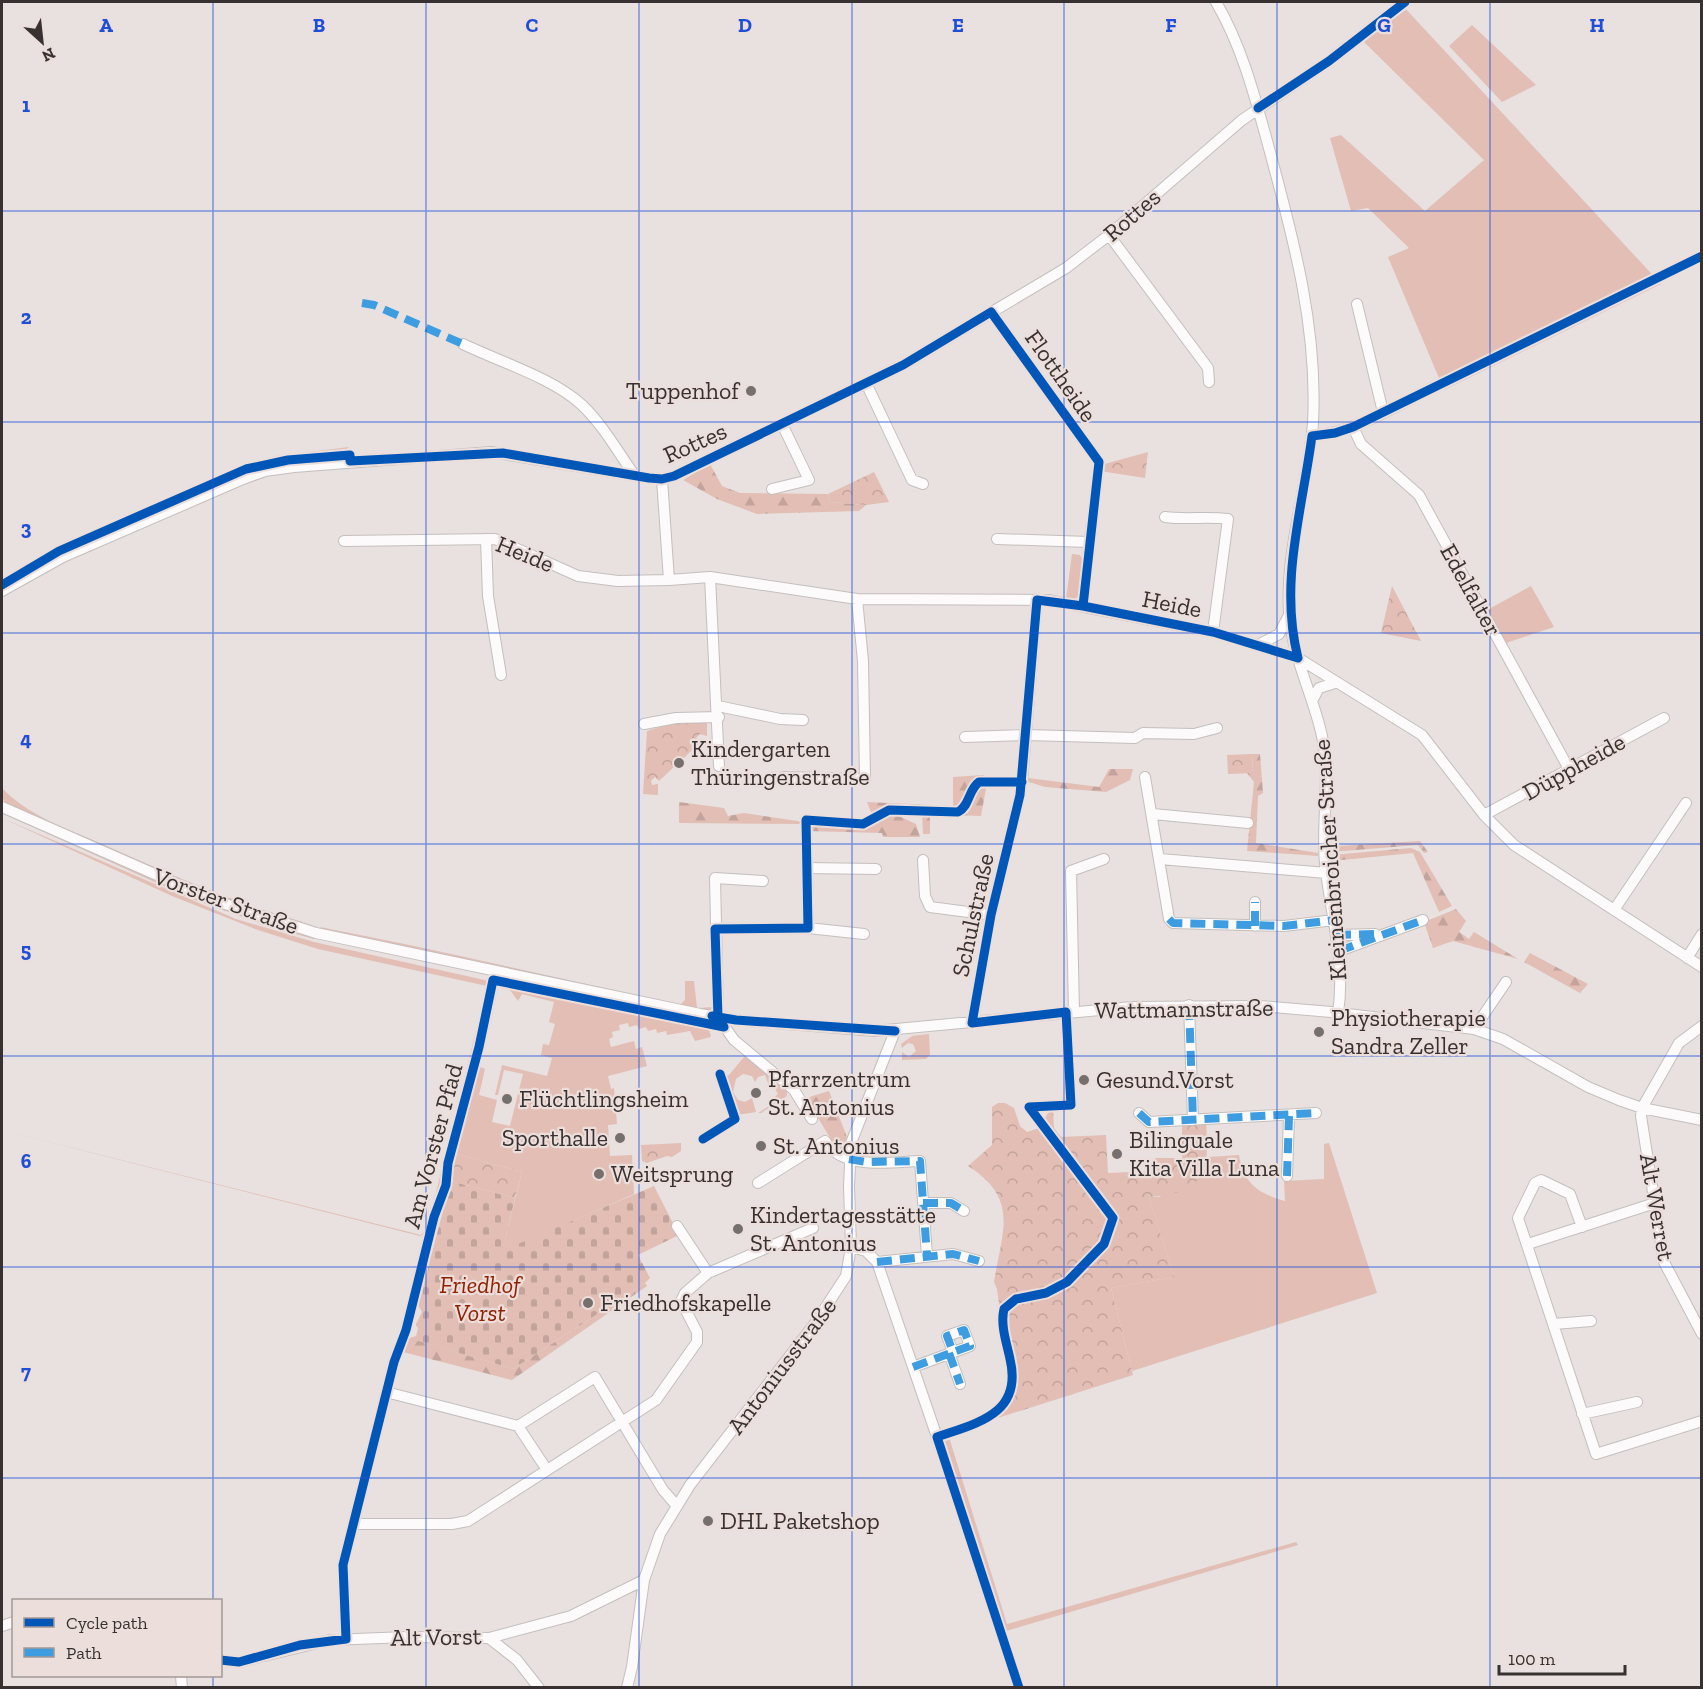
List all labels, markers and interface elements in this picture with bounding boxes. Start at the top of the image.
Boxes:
north arrow [12,12,72,72]
text: A [99,13,113,37]
text: B [313,13,325,37]
text: C [526,13,539,37]
text: D [738,13,752,37]
text: E [952,13,964,37]
text: F [1165,13,1177,37]
text: G [1377,13,1391,37]
text: H [1589,13,1605,37]
text: N [39,44,58,66]
text: 1 [22,93,30,117]
street label: Rottes [1097,182,1166,247]
text: 2 [21,305,32,329]
street label: Flottheide [1019,324,1104,427]
place label: Tuppenhof [626,376,741,405]
marker: Tuppenhof [744,384,758,398]
street label: Rottes [659,416,731,469]
text: 3 [21,516,32,540]
street label: Heide [492,529,558,578]
street label: Edelfalter [1434,539,1509,641]
street label: Heide [1140,584,1204,623]
text: 4 [20,727,32,751]
street label: Düppheide [1517,727,1630,807]
place label: Kindergarten Thüringenstraße [691,734,870,791]
street label: Kleinenbroicher Straße [1307,738,1352,982]
marker: Kindergarten Thüringenstraße [672,756,686,770]
street label: Schulstraße [945,851,1000,979]
street label: Vorster Straße [149,860,303,940]
text: 5 [21,938,31,962]
street label: Wattmannstraße [1094,992,1274,1025]
place label: Physiotherapie Sandra Zeller [1331,1003,1486,1060]
marker: Physiotherapie Sandra Zeller [1312,1025,1326,1039]
street label: Am Vorster Pfad [397,1060,468,1231]
place label: Pfarrzentrum St. Antonius [768,1064,911,1121]
place label: Gesund.Vorst [1096,1065,1234,1094]
marker: Gesund.Vorst [1077,1073,1091,1087]
place label: Flüchtlingsheim [519,1084,689,1113]
marker: Pfarrzentrum St. Antonius [749,1086,763,1100]
marker: Flüchtlingsheim [500,1092,514,1106]
place label: Sporthalle [502,1123,608,1152]
place label: Bilinguale Kita Villa Luna [1129,1125,1280,1182]
marker: Sporthalle [613,1131,627,1145]
place label: St. Antonius [773,1131,899,1160]
marker: St. Antonius [754,1139,768,1153]
marker: Bilinguale Kita Villa Luna [1110,1147,1124,1161]
text: 6 [21,1149,32,1173]
street label: Alt Werret [1634,1151,1681,1263]
place label: Weitsprung [611,1159,733,1188]
marker: Weitsprung [592,1167,606,1181]
place label: Kindertagesstätte St. Antonius [750,1200,936,1257]
marker: Kindertagesstätte St. Antonius [731,1222,745,1236]
park label: Friedhof Vorst [439,1270,523,1327]
place label: Friedhofskapelle [600,1288,771,1317]
street label: Antoniusstraße [721,1292,842,1440]
marker: Friedhofskapelle [581,1296,595,1310]
text: 7 [21,1360,31,1384]
place label: DHL Paketshop [720,1506,880,1535]
marker: DHL Paketshop [701,1514,715,1528]
legend [12,1599,222,1677]
text: Cycle path [66,1612,148,1634]
street label: Alt Vorst [390,1621,482,1652]
scale bar [1499,1638,1625,1676]
text: Path [66,1642,102,1664]
text: 100 m [1508,1648,1556,1670]

